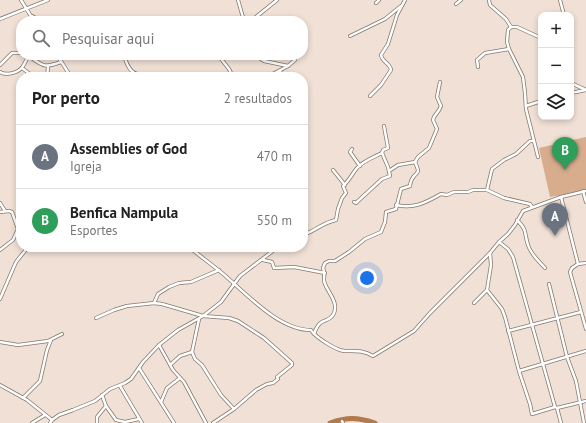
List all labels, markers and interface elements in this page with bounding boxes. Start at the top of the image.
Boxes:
map controls [538,12,574,120]
button: + [538,12,574,48]
search box [16,16,308,60]
icon: search [30,27,52,49]
text: Pesquisar aqui [62,29,154,48]
button: − [538,48,574,84]
button: layers [538,84,574,120]
text: Por perto [32,87,100,109]
text: 2 resultados [224,90,292,107]
pin: B [552,137,578,170]
text: Assemblies of God [70,139,187,158]
text: A [41,148,49,165]
text: 470 m [257,148,292,165]
text: Igreja [70,158,102,175]
text: Benfica Nampula [70,203,178,222]
pin: A [542,203,568,236]
text: B [41,212,49,229]
text: 550 m [257,212,292,229]
text: Esportes [70,222,118,239]
your location [357,268,377,288]

